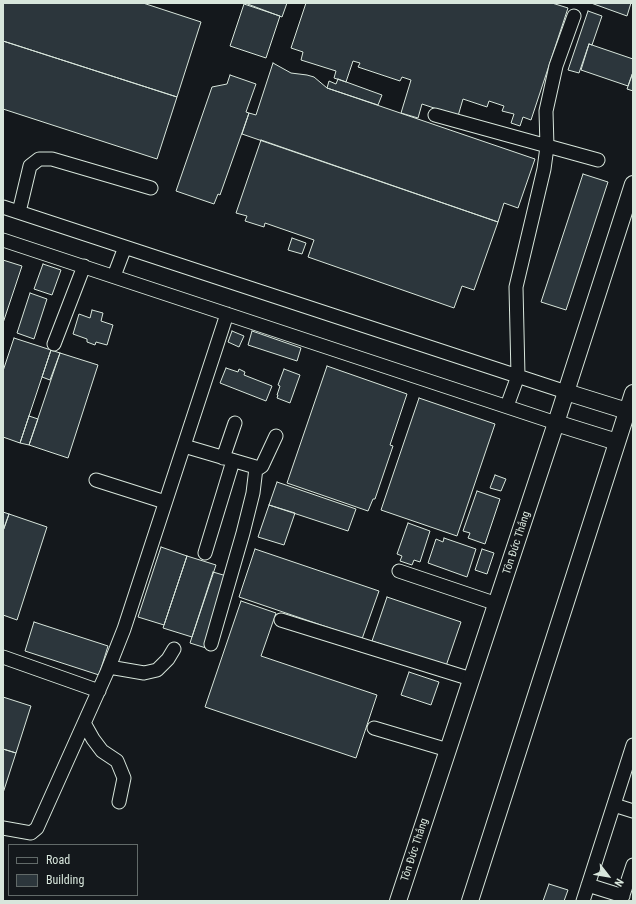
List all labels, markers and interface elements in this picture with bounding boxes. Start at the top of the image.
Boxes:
street label: Tôn Đức Thắng [501,510,533,576]
street label: Tôn Đức Thắng [399,817,431,883]
legend [8,844,138,896]
text: Road [46,853,70,867]
north arrow [588,856,628,896]
text: Building [46,873,84,887]
text: N [611,876,626,889]

